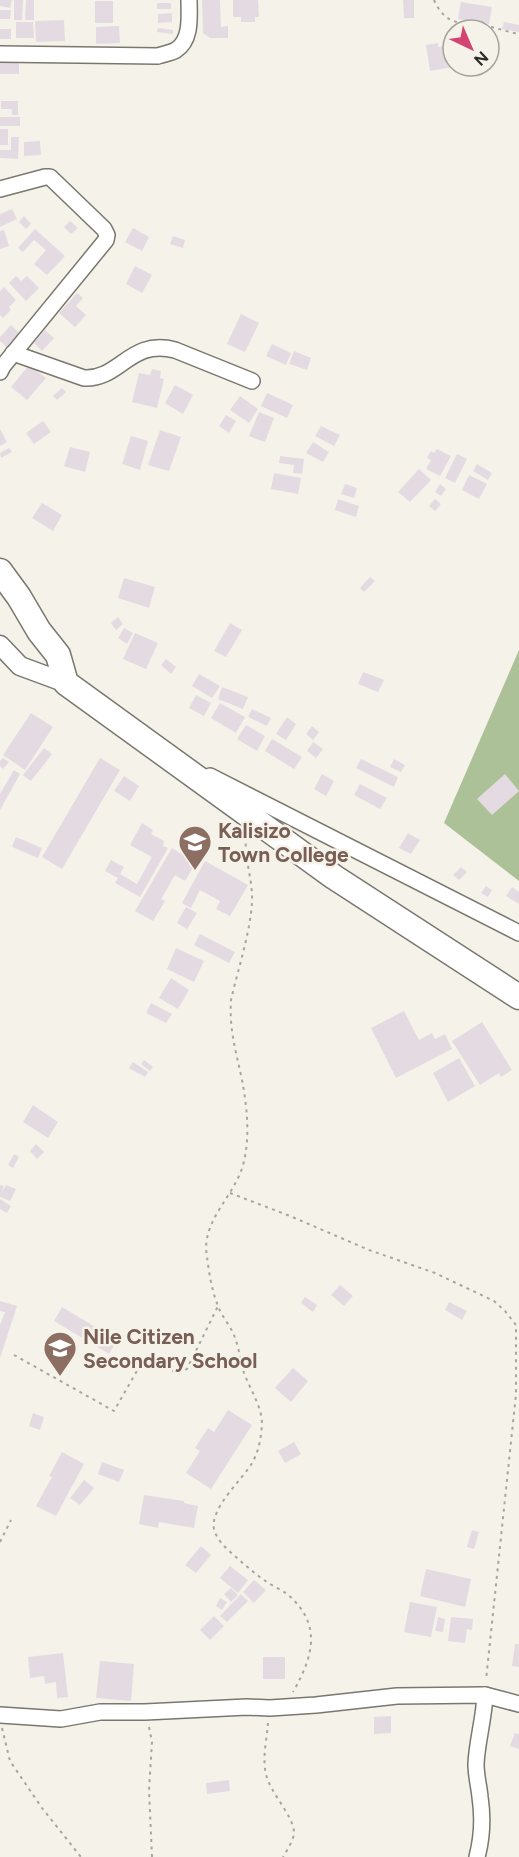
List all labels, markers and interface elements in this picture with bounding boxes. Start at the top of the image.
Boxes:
north arrow [441,18,501,78]
text: N [470,47,492,70]
place label: Kalisizo Town College [218,818,349,867]
school or university icon: Kalisizo Town College [177,824,213,871]
place label: Nile Citizen Secondary School [83,1324,257,1373]
school or university icon: Nile Citizen Secondary School [42,1330,78,1377]

